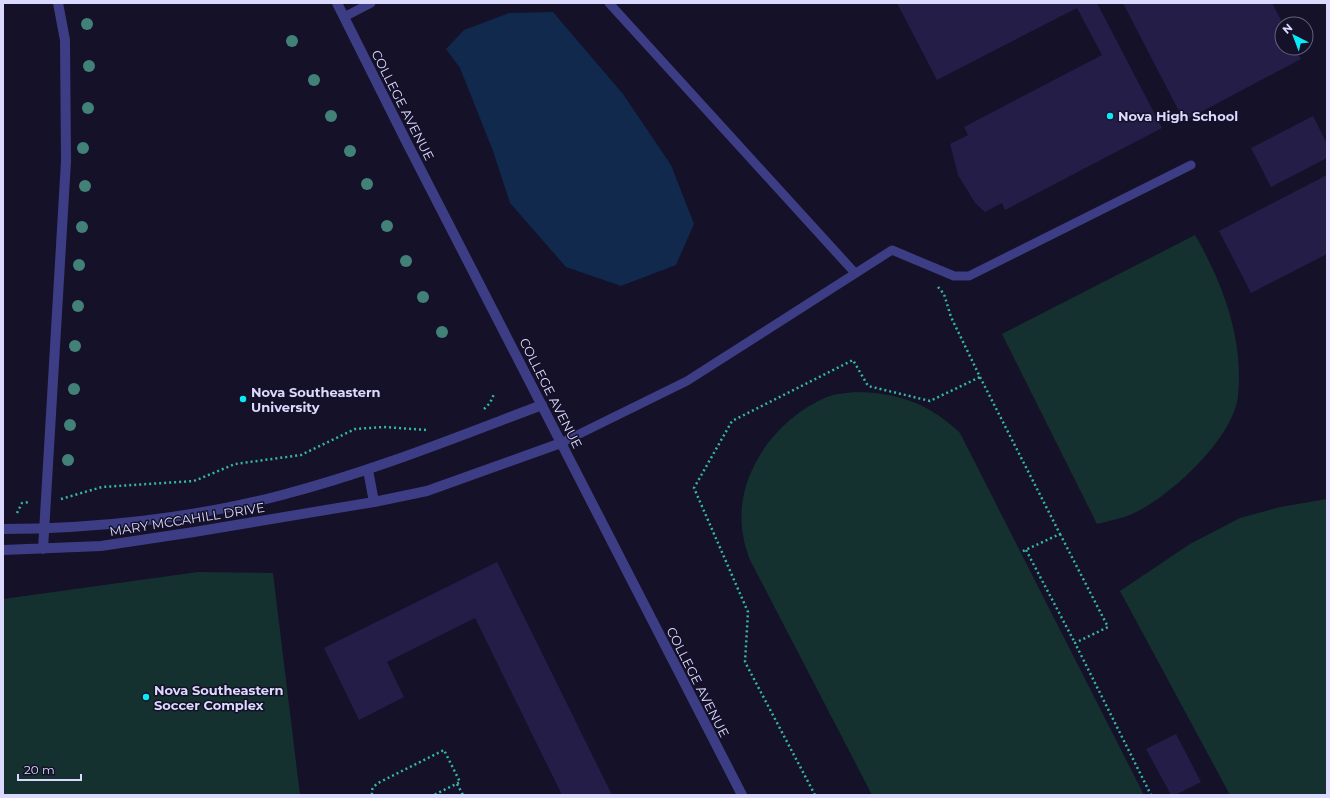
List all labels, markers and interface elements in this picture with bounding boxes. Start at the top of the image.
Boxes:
north arrow [1274,16,1314,56]
text: N [1279,20,1295,37]
street label: COLLEGE AVENUE [368,47,438,163]
place label: Nova High School [1118,108,1238,124]
marker: Nova High School [1105,111,1115,121]
street label: COLLEGE AVENUE [516,335,586,451]
place label: Nova Southeastern University [251,384,381,415]
marker: Nova Southeastern University [238,394,248,404]
street label: MARY MCCAHILL DRIVE [108,499,266,539]
street label: COLLEGE AVENUE [663,624,733,740]
place label: Nova Southeastern Soccer Complex [154,682,284,713]
marker: Nova Southeastern Soccer Complex [141,692,151,702]
scale bar [18,756,81,782]
text: 20 m [24,762,55,777]

